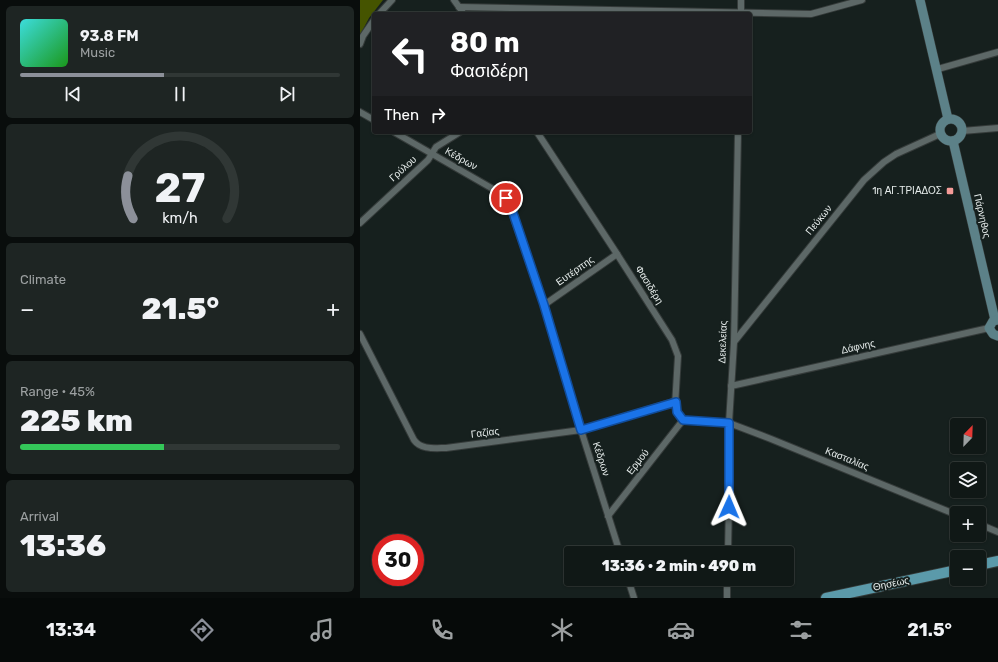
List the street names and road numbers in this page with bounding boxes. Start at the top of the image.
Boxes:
street label: Κέδρων [443,145,479,173]
street label: Γρύλου [387,154,419,184]
street label: Πάρνηθος [971,193,993,240]
street label: Πεύκων [803,203,835,237]
street label: Ευτέρπης [554,254,596,288]
street label: Φασιδέρη [632,263,666,307]
street label: Δεκελείας [716,320,730,364]
street label: Δάφνης [840,337,876,357]
street label: Γαζίας [470,425,500,441]
street label: Κέδρων [590,440,612,478]
street label: Κασταλίας [823,445,871,473]
street label: Ερμού [624,447,652,477]
street label: Θησέως [872,574,910,594]

